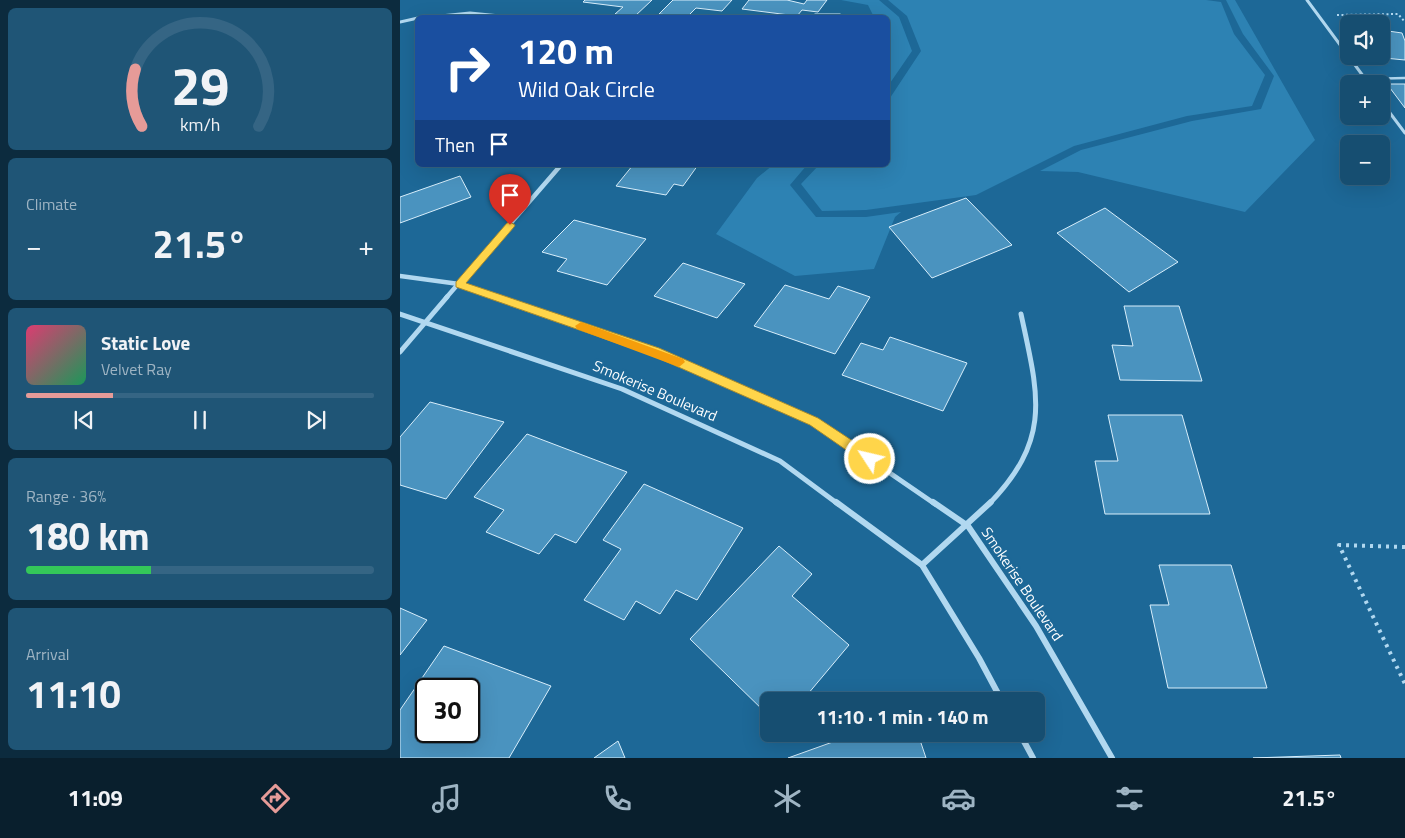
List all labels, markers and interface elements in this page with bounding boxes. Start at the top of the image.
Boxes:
map controls [1340,15,1390,185]
button: sound [1340,15,1390,65]
text: 120 m [518,24,614,78]
icon: right [435,35,500,100]
text: 29 [171,46,229,125]
text: Wild Oak Circle [518,72,655,106]
button: + [1340,75,1390,125]
text: km/h [180,111,220,138]
text: Then [435,130,475,159]
icon: arrive [485,130,513,158]
button: − [1340,135,1390,185]
pin [489,174,531,225]
icon: arrive [496,181,524,209]
text: Climate [26,192,77,216]
text: 21.5° [153,215,247,273]
text: − [26,224,42,267]
text: + [358,224,374,267]
text: Static Love [101,328,190,357]
street label: Smokerise Boulevard [589,354,721,427]
text: Velvet Ray [101,357,172,381]
icon: previous [70,406,98,434]
icon: pause [186,406,214,434]
icon: next [302,406,330,434]
position arrow [843,432,895,484]
text: Range · 36% [26,484,106,508]
text: 180 km [26,507,150,565]
street label: Smokerise Boulevard [976,522,1069,645]
text: Arrival [26,642,69,666]
text: 11:10 [26,665,121,723]
speed limit sign: 30 [415,678,480,743]
text: 11:10 · 1 min · 140 m [816,702,989,731]
text: 11:09 [68,781,123,815]
icon: directions [258,781,293,816]
icon: music [429,781,464,816]
icon: phone [600,781,635,816]
icon: climate [770,781,805,816]
icon: car [941,781,976,816]
icon: filters [1112,781,1147,816]
text: 21.5° [1282,781,1337,815]

